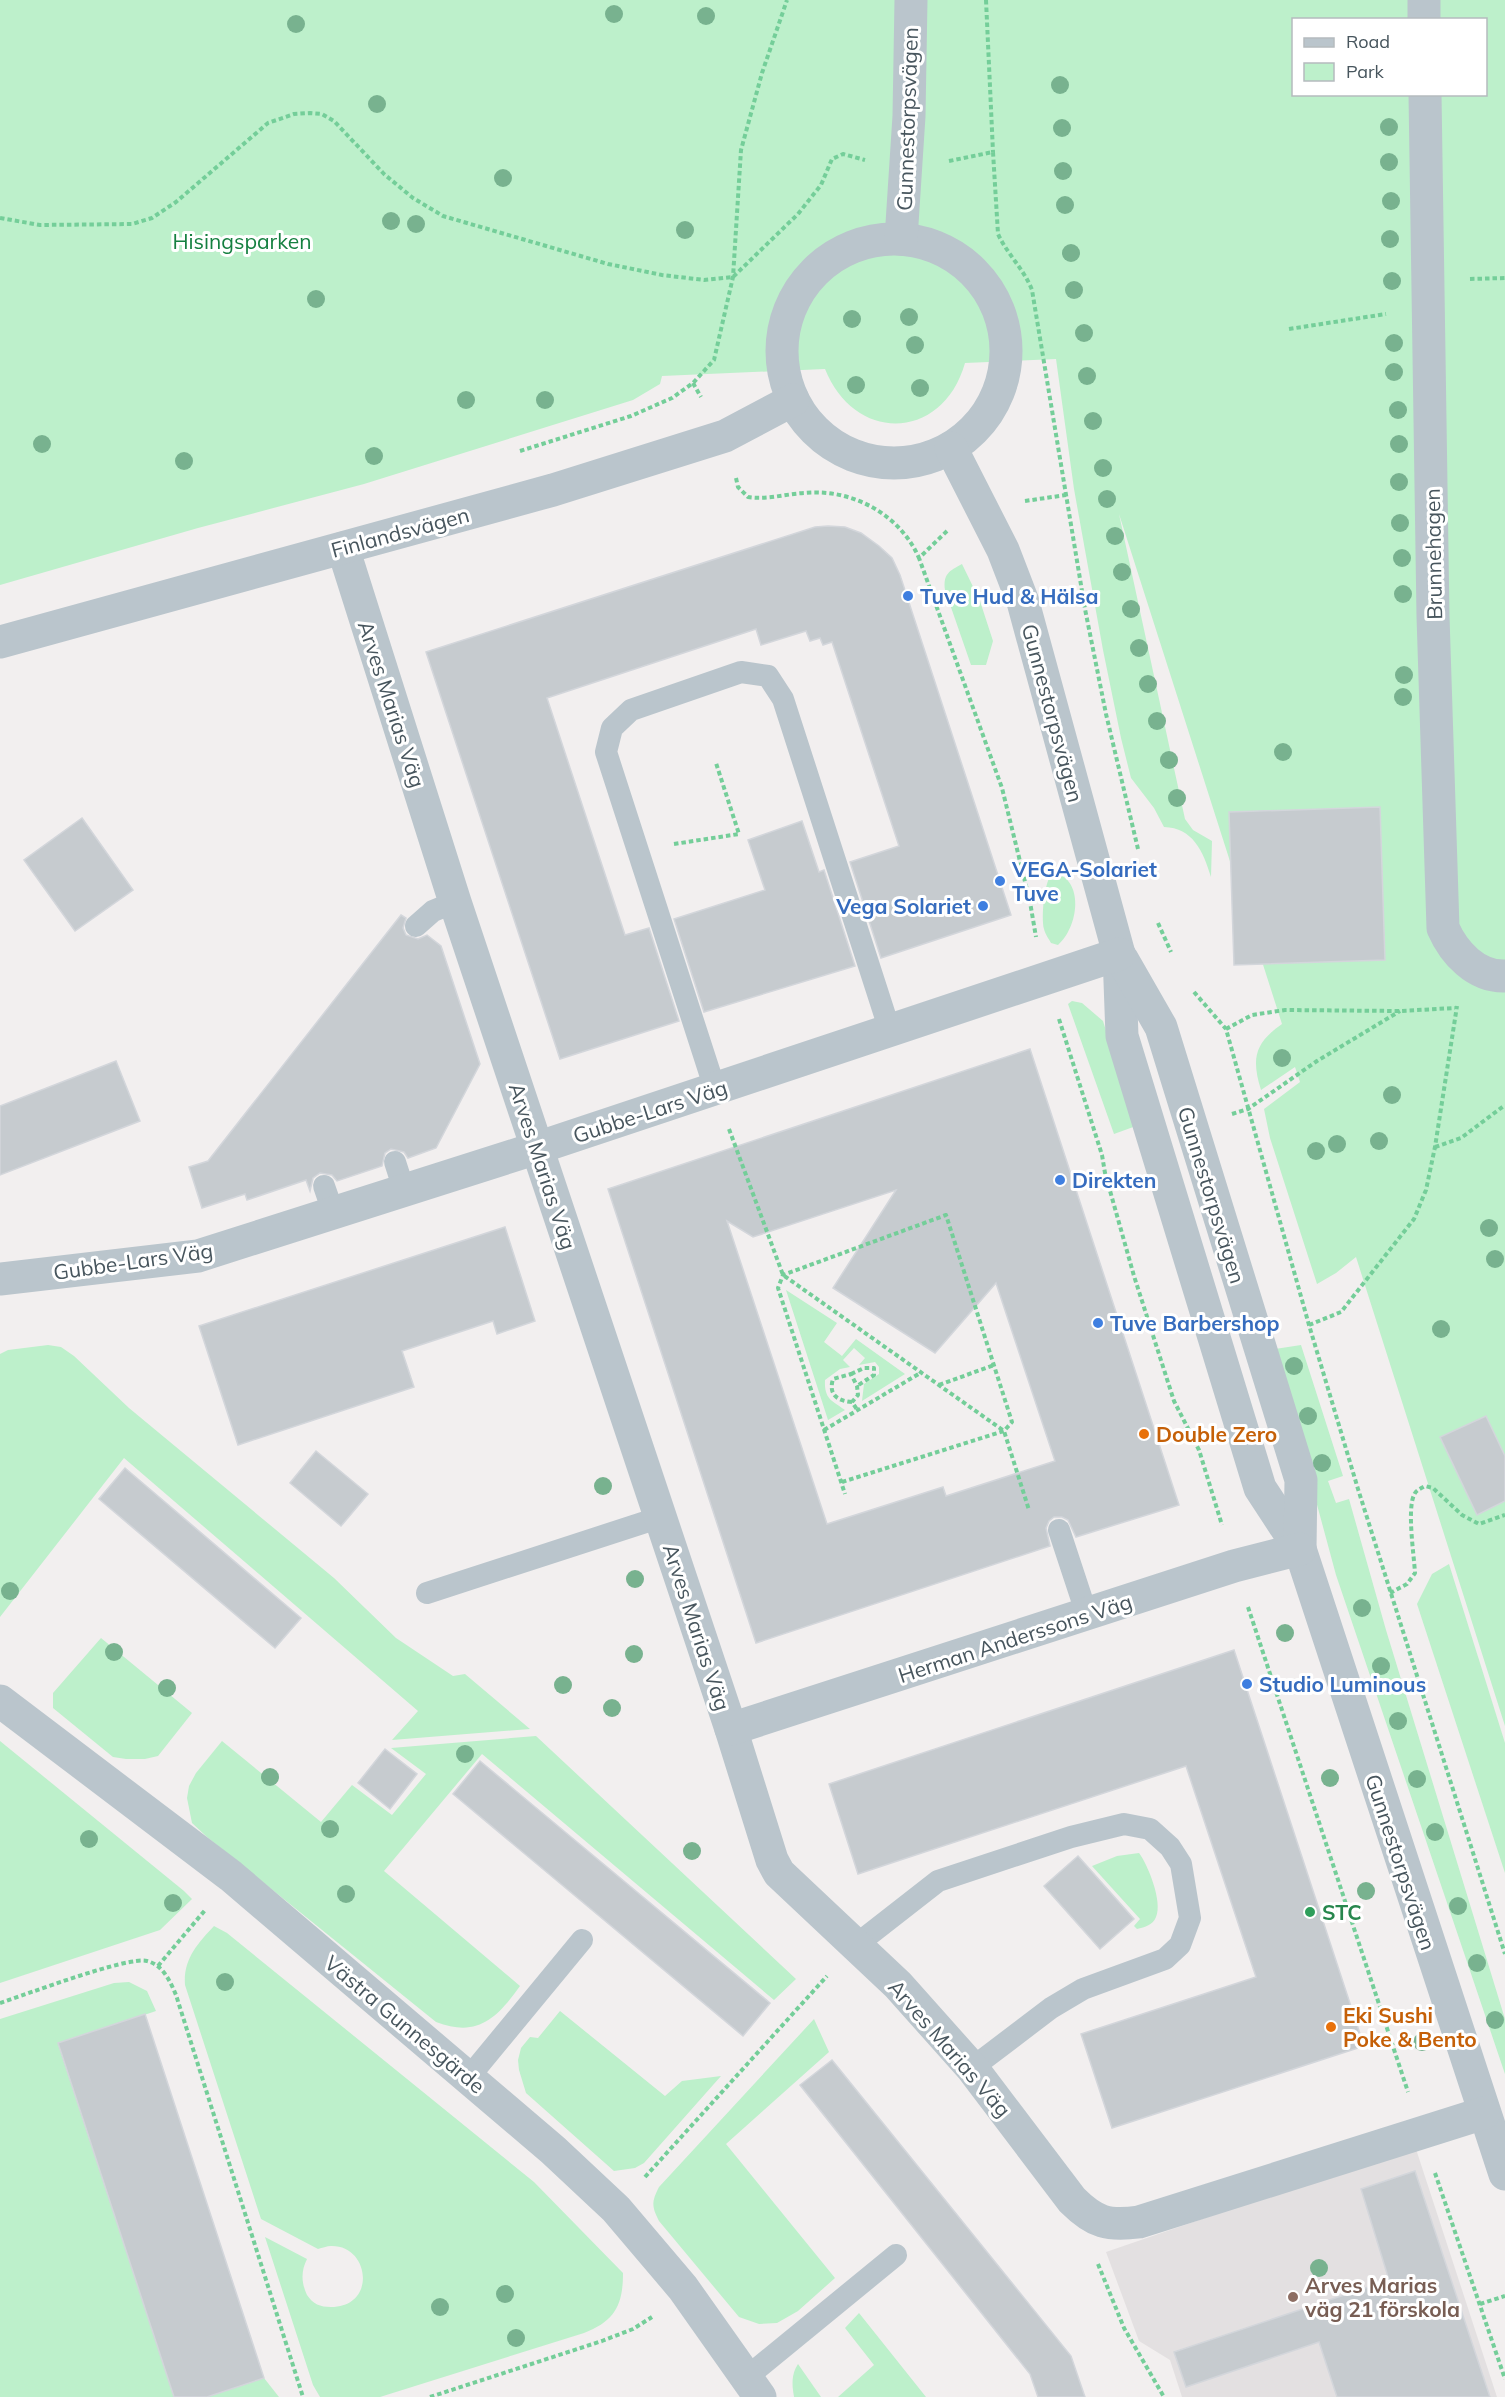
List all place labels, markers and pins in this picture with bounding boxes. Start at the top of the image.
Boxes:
place label: Tuve Hud & Hälsa [920,583,1098,609]
marker: Tuve Hud & Hälsa [901,589,915,603]
place label: VEGA-Solariet Tuve [1011,856,1157,906]
marker: VEGA-Solariet Tuve [993,874,1007,888]
place label: Vega Solariet [835,893,971,919]
marker: Vega Solariet [976,899,990,913]
place label: Direkten [1072,1167,1156,1193]
marker: Direkten [1053,1173,1067,1187]
place label: Tuve Barbershop [1110,1310,1280,1336]
marker: Tuve Barbershop [1091,1316,1105,1330]
place label: Double Zero [1156,1421,1277,1447]
marker: Double Zero [1137,1427,1151,1441]
place label: Studio Luminous [1259,1671,1426,1697]
marker: Studio Luminous [1240,1677,1254,1691]
place label: STC [1322,1899,1362,1925]
marker: STC [1303,1905,1317,1919]
place label: Eki Sushi Poke & Bento [1343,2002,1477,2052]
marker: Eki Sushi Poke & Bento [1324,2020,1338,2034]
place label: Arves Marias väg 21 förskola [1304,2272,1460,2322]
marker: Arves Marias väg 21 förskola [1286,2290,1300,2304]

